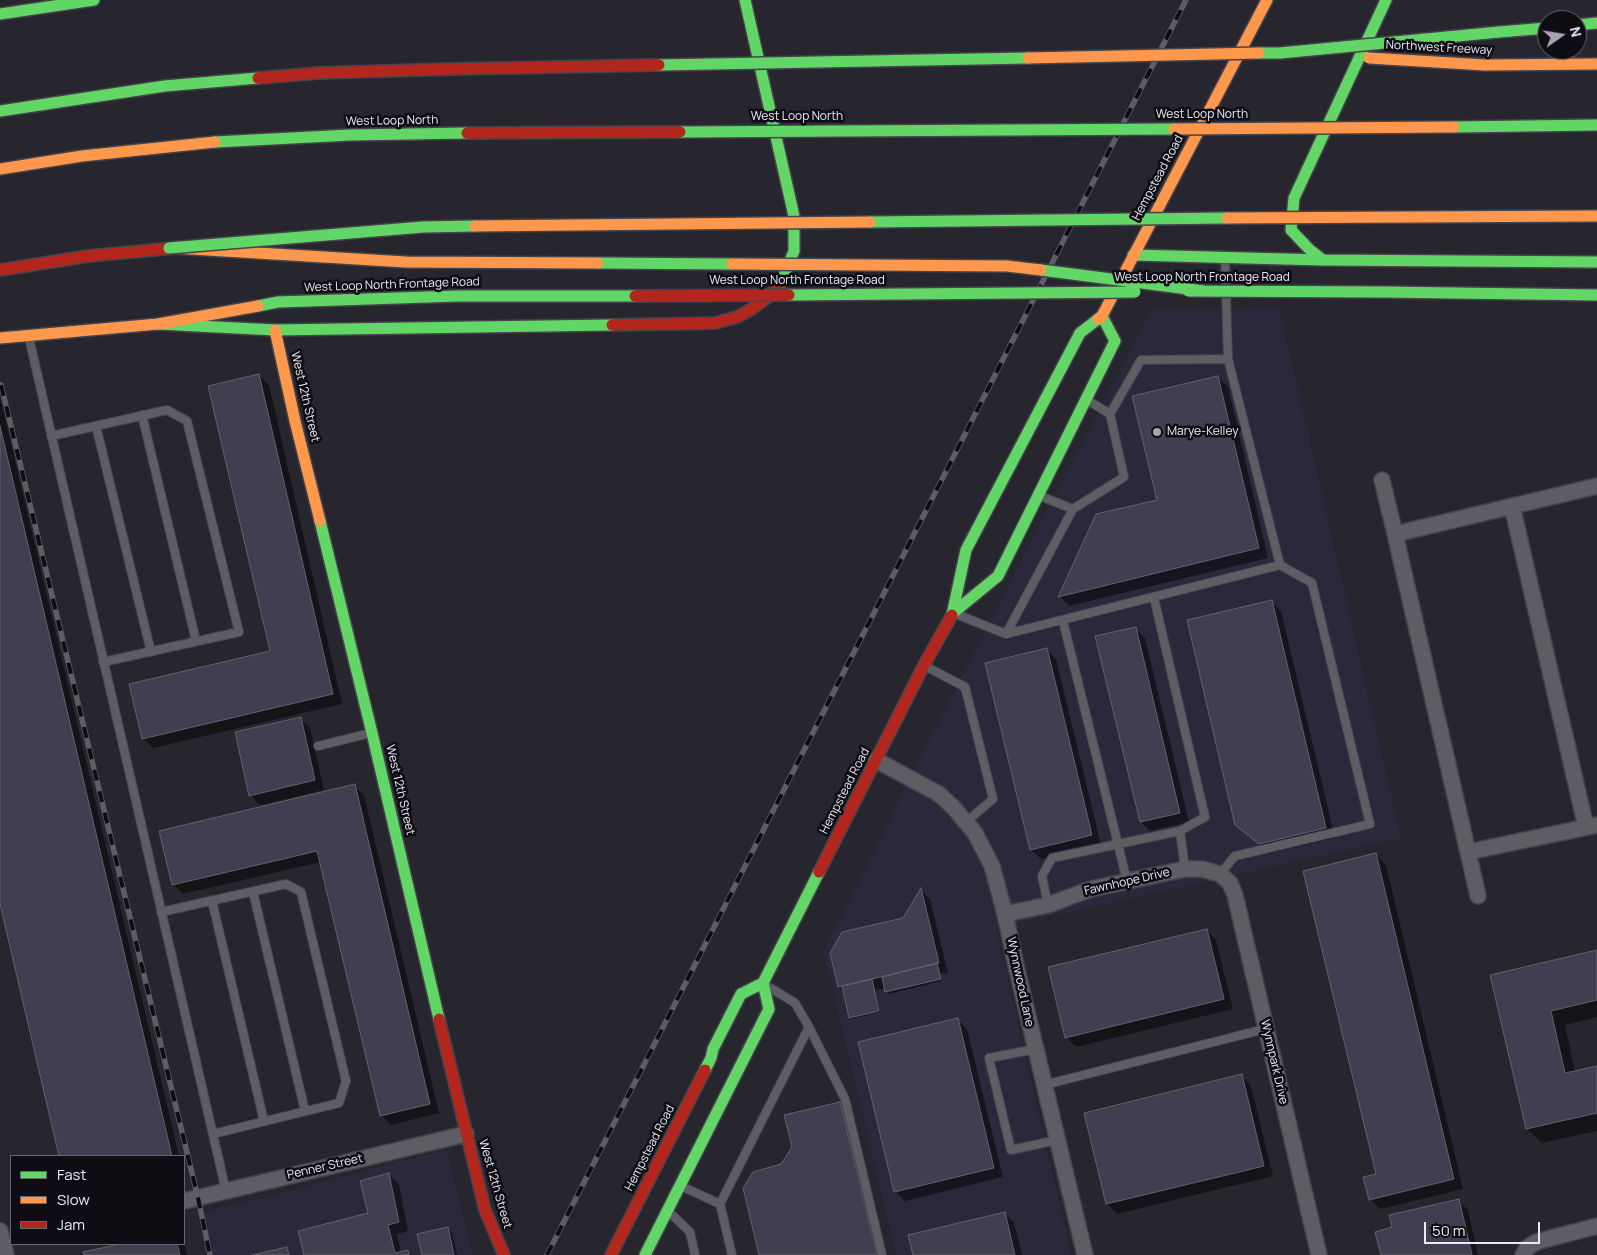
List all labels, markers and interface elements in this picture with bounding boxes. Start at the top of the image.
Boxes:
north arrow [1537,10,1587,60]
text: N [1566,25,1587,39]
street label: Northwest Freeway [1385,38,1493,58]
street label: West Loop North [1156,108,1248,122]
street label: West Loop North [751,110,843,124]
street label: West Loop North [346,113,438,129]
street label: Hempstead Road [1129,133,1187,223]
street label: West Loop North Frontage Road [1114,271,1290,285]
street label: West Loop North Frontage Road [709,274,885,288]
street label: West Loop North Frontage Road [304,275,480,295]
street label: West 12th Street [288,350,322,444]
place label: Marye-Kelley [1167,425,1239,439]
marker: Marye-Kelley [1151,426,1163,438]
street label: West 12th Street [383,743,417,837]
street label: Hempstead Road [817,746,873,836]
street label: Fawnhope Drive [1083,865,1171,899]
street label: Wynnwood Lane [1003,936,1037,1028]
street label: Wynnpark Drive [1257,1018,1291,1106]
street label: Hempstead Road [622,1103,678,1193]
street label: West 12th Street [475,1138,515,1230]
street label: Penner Street [286,1151,364,1183]
legend [10,1155,185,1245]
text: Fast [57,1164,86,1185]
text: Slow [57,1189,90,1210]
scale bar [1427,1212,1543,1244]
text: Jam [57,1214,85,1235]
text: 50 m [1432,1220,1466,1241]

